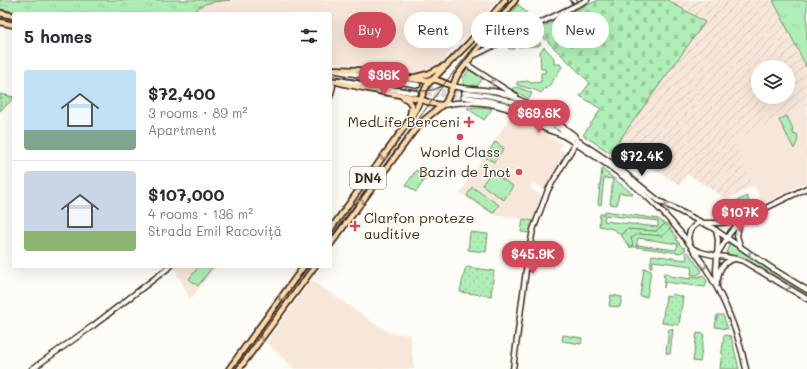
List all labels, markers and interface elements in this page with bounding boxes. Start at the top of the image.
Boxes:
chip: Buy [344,12,396,48]
chip: Rent [404,12,463,48]
chip: Filters [471,12,544,48]
chip: New [552,12,609,48]
text: 5 homes [24,25,92,47]
icon: filters [298,25,320,47]
map controls [751,60,795,104]
button: layers [751,60,795,104]
pin: $36K [360,62,408,96]
text: $36K [368,66,400,83]
one-way arrow [491,79,498,86]
text: $72,400 [148,82,215,104]
icon: home [56,86,104,134]
pin: $69.6K [506,100,572,134]
text: 3 rooms · 89 m² [148,104,247,121]
text: $69.6K [517,104,561,121]
place label: MedLife Berceni [348,112,460,131]
marker: MedLife Berceni [463,116,475,128]
text: Apartment [148,121,217,138]
marker: World Class [455,132,465,142]
place label: World Class [420,142,500,161]
pin: $72.4K [609,143,675,177]
text: $72.4K [620,147,664,164]
one-way arrow [380,153,388,160]
place label: Bazin de Înot [419,162,511,181]
road number: DN4 [350,167,386,189]
marker: Bazin de Înot [514,167,524,177]
text: $107,000 [148,183,224,205]
icon: home [56,187,104,235]
pin: $107K [712,199,768,233]
one-way arrow [356,200,363,207]
one-way arrow [664,203,671,211]
text: $107K [721,203,759,220]
text: 4 rooms · 136 m² [148,205,253,222]
place label: Clarfon proteze auditive [364,208,475,243]
marker: Clarfon proteze auditive [349,220,361,232]
text: Strada Emil Racoviță [148,222,282,239]
pin: $45.9K [500,241,566,275]
text: $45.9K [511,245,555,262]
one-way arrow [749,252,756,259]
one-way arrow [699,262,707,269]
one-way arrow [784,282,791,290]
one-way arrow [279,293,286,300]
one-way arrow [257,336,264,343]

